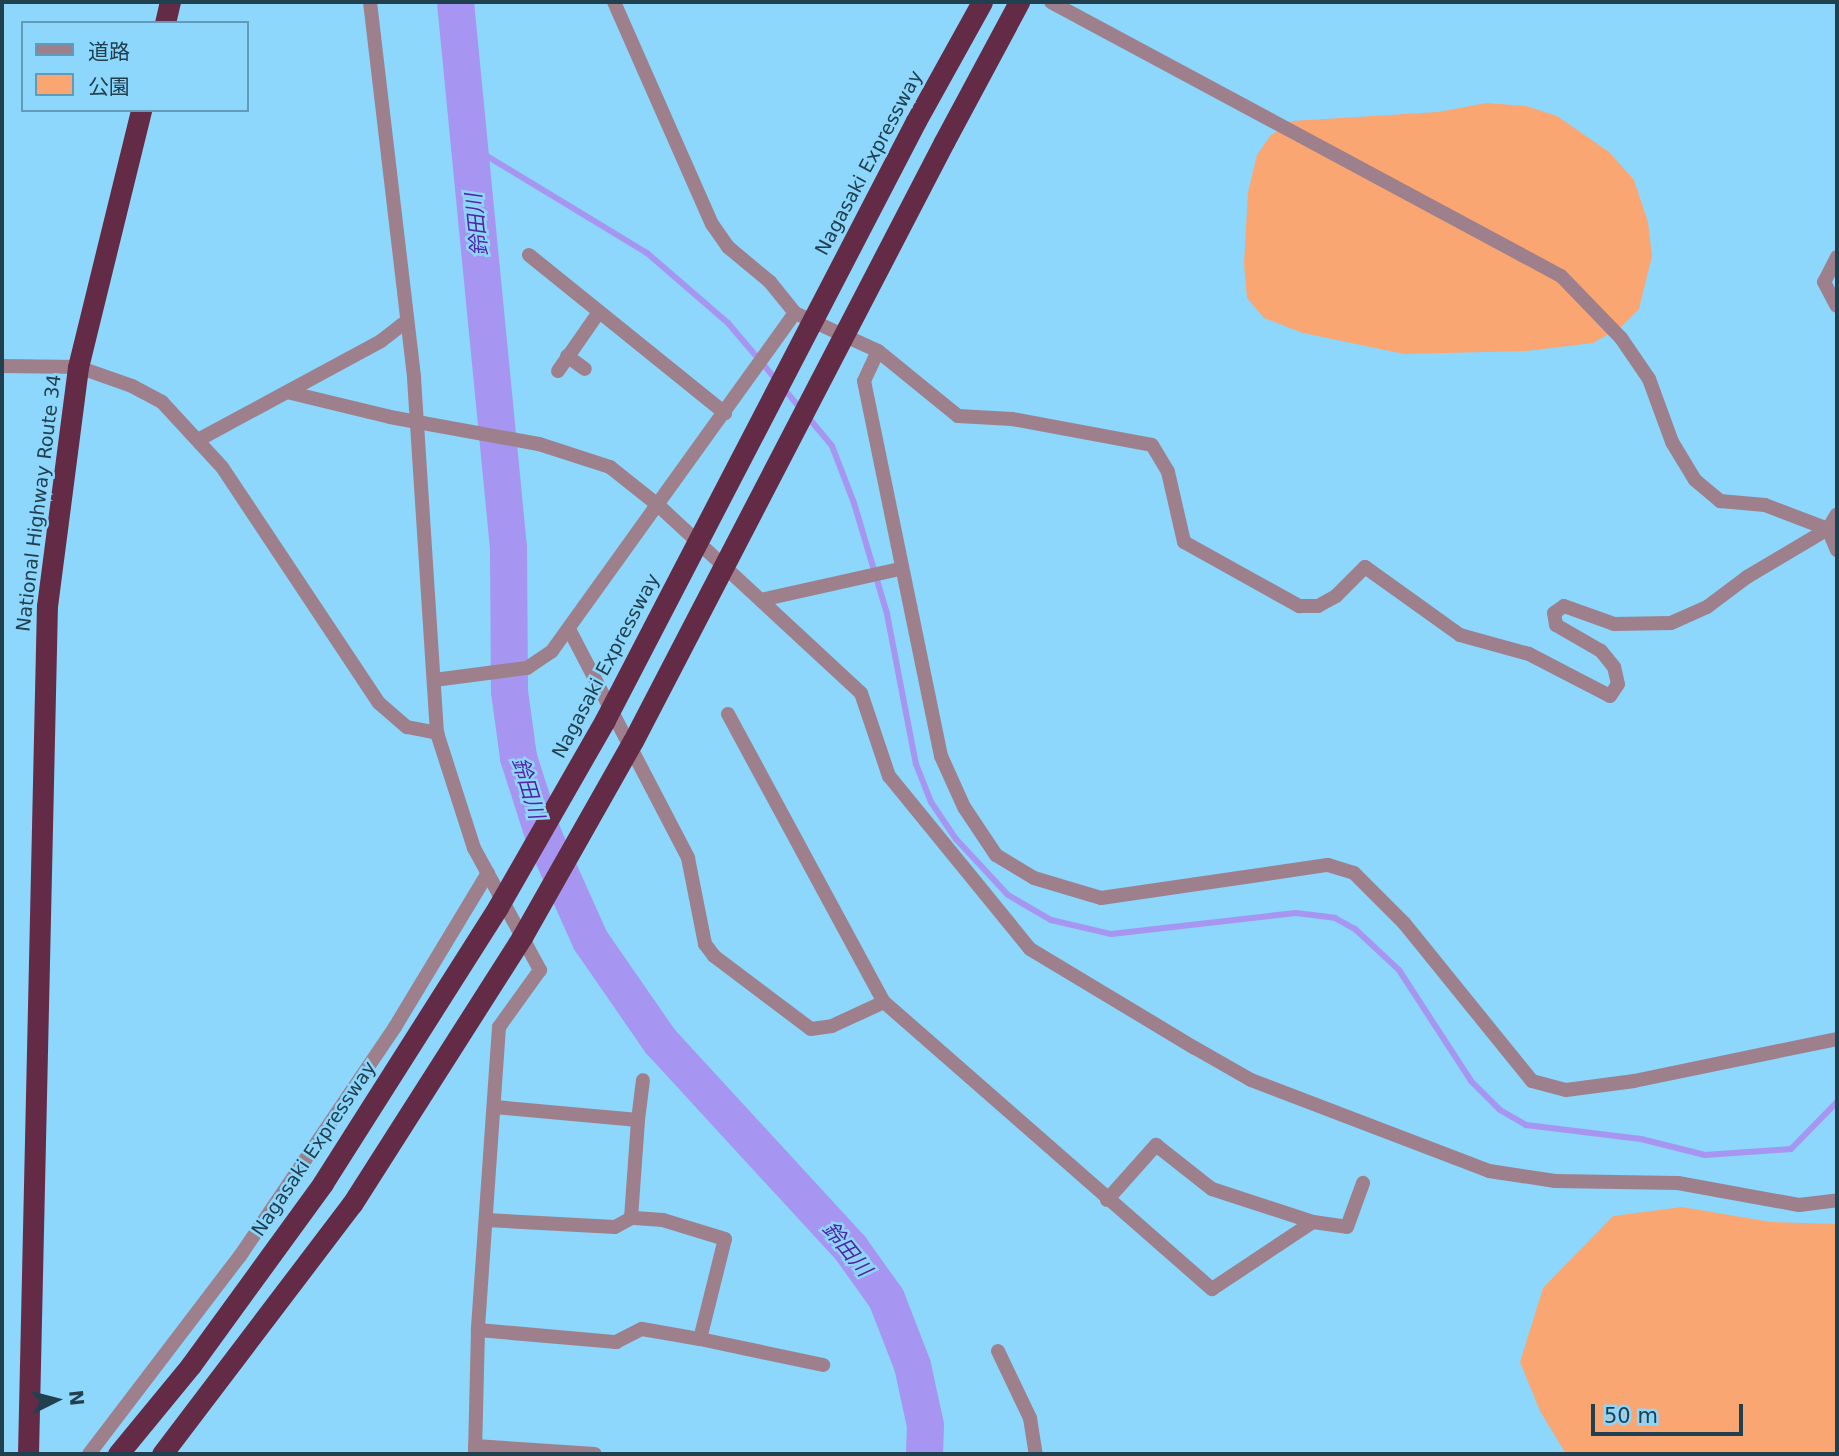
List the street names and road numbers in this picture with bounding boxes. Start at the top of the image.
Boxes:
street label: Nagasaki Expressway [811,67,927,259]
street label: National Highway Route 34 [12,373,66,633]
street label: Nagasaki Expressway [548,570,664,762]
street label: Nagasaki Expressway [247,1057,381,1241]

